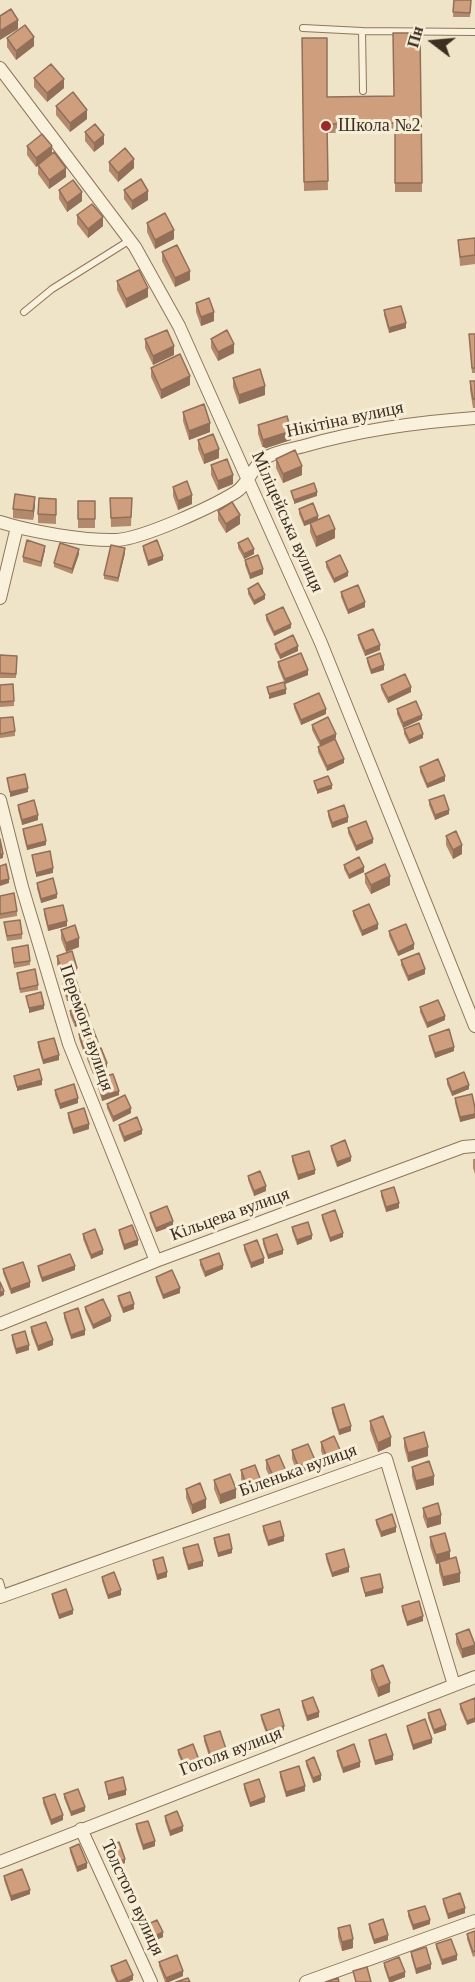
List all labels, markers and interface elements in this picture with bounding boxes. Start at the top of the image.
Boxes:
north arrow [403,12,463,72]
text: Пн [404,24,426,50]
place label: Школа №2 [338,115,420,137]
marker: Школа №2 [319,119,333,133]
street label: Нікітіна вулиця [284,397,406,443]
street label: Міліцейська вулиця [246,448,328,596]
street label: Перемоги вулиця [54,962,118,1094]
street label: Кільцева вулиця [167,1183,293,1247]
street label: Біленька вулиця [236,1440,360,1502]
street label: Гоголя вулиця [177,1723,285,1781]
street label: Толстого вулиця [96,1837,168,1959]

